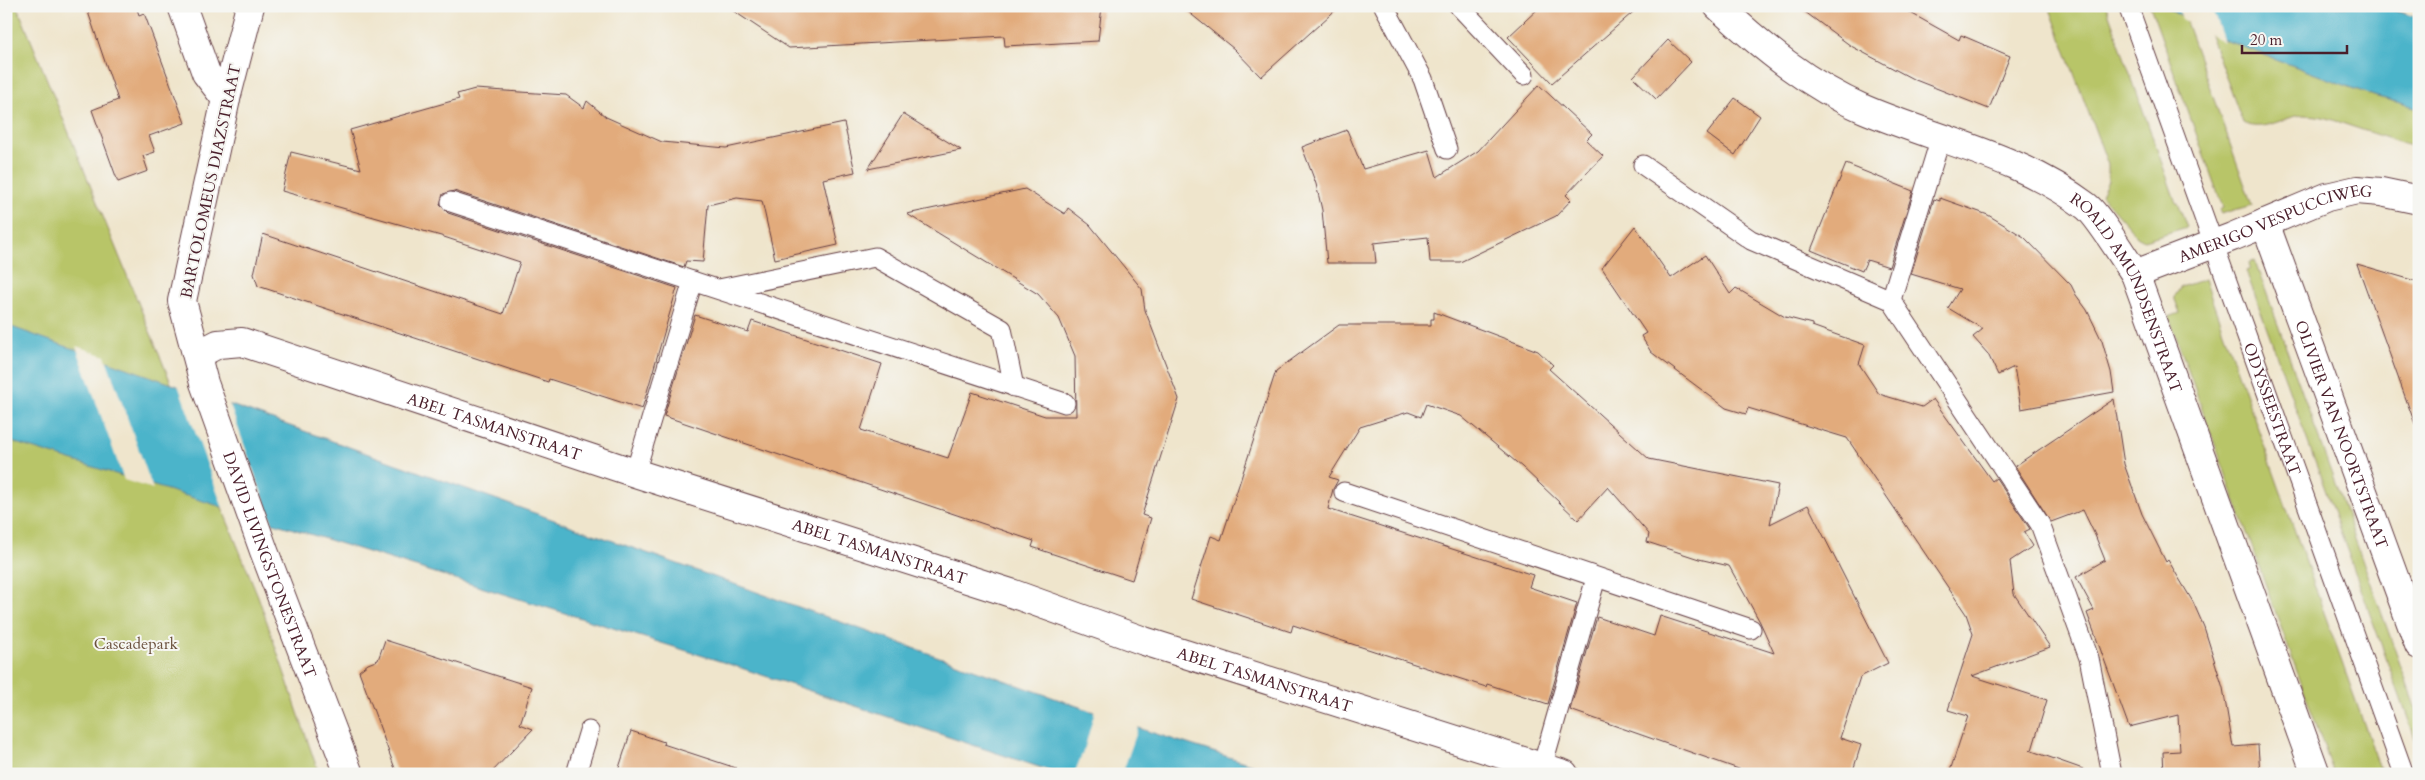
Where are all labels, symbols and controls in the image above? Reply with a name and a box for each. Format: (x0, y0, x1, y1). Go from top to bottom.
scale bar (2242, 22, 2348, 54)
text: 20 m (2250, 30, 2282, 50)
street label: BARTOLOMEUS DIAZSTRAAT (175, 62, 247, 301)
street label: AMERIGO VESPUCCIWEG (2175, 180, 2373, 268)
street label: ROALD AMUNDSENSTRAAT (2065, 188, 2187, 396)
street label: OLIVIER VAN NOORTSTRAAT (2289, 317, 2393, 552)
street label: ODYSSEESTRAAT (2238, 340, 2306, 479)
street label: ABEL TASMANSTRAAT (404, 388, 585, 467)
street label: DAVID LIVINGSTONESTRAAT (217, 449, 322, 682)
street label: ABEL TASMANSTRAAT (789, 514, 970, 590)
park label: Cascadepark (94, 633, 179, 655)
street label: ABEL TASMANSTRAAT (1174, 642, 1355, 718)

